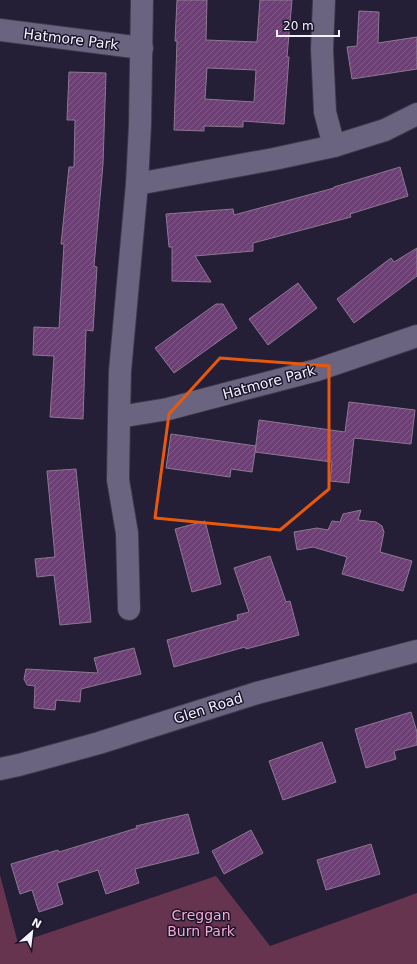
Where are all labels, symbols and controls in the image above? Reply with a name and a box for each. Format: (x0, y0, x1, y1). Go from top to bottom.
scale bar (277, 12, 339, 38)
text: 20 m (283, 19, 314, 33)
street label: Hatmore Park (23, 25, 120, 53)
street label: Hatmore Park (221, 362, 318, 402)
street label: Glen Road (171, 689, 245, 727)
park label: Creggan Burn Park (167, 907, 236, 939)
north arrow (12, 912, 52, 952)
text: N (29, 916, 44, 932)

